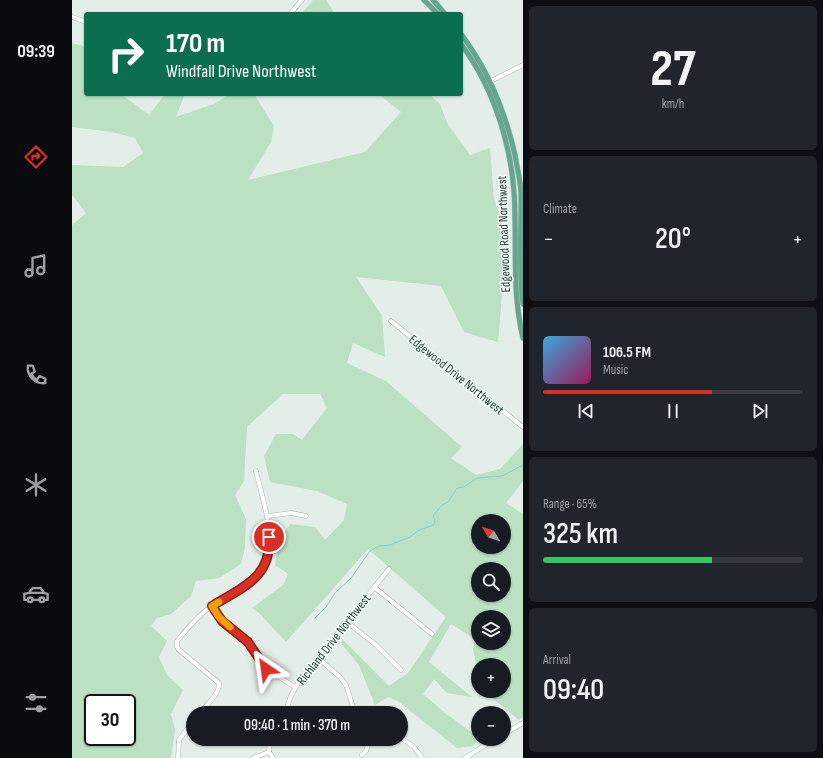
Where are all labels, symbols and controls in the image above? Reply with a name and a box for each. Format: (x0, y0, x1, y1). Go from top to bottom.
text: 170 m (166, 27, 225, 60)
icon: right (100, 28, 152, 80)
text: 27 (650, 38, 696, 101)
text: 09:39 (17, 41, 55, 62)
text: Windfall Drive Northwest (166, 61, 317, 82)
text: km/h (662, 96, 684, 112)
icon: directions (22, 143, 50, 171)
street label: Edgewood Road Northwest (494, 175, 514, 293)
text: Climate (543, 201, 577, 217)
text: 20° (655, 221, 691, 257)
text: − (543, 226, 554, 253)
text: + (792, 226, 803, 253)
icon: music (22, 252, 50, 280)
street label: Edgewood Drive Northwest (406, 331, 507, 418)
text: 106.5 FM (603, 343, 651, 362)
icon: phone (22, 361, 50, 389)
text: Music (603, 362, 628, 378)
icon: previous (575, 400, 597, 422)
icon: pause (662, 400, 684, 422)
icon: next (749, 400, 771, 422)
icon: climate (22, 471, 50, 499)
text: Range · 65% (543, 496, 597, 512)
north arrow (471, 514, 511, 554)
map controls (471, 514, 511, 746)
text: 325 km (543, 516, 618, 552)
pin (252, 520, 286, 554)
icon: arrive (258, 526, 280, 548)
button: search (471, 562, 511, 602)
icon: car (22, 580, 50, 608)
street label: Richland Drive Northwest (293, 591, 374, 688)
button: layers (471, 610, 511, 650)
position arrow (245, 648, 287, 690)
text: Arrival (543, 652, 571, 668)
button: + (471, 658, 511, 698)
text: 09:40 (543, 672, 604, 708)
icon: filters (22, 689, 50, 717)
speed limit sign: 30 (84, 694, 136, 746)
button: − (471, 706, 511, 746)
text: 09:40 · 1 min · 370 m (244, 716, 350, 735)

